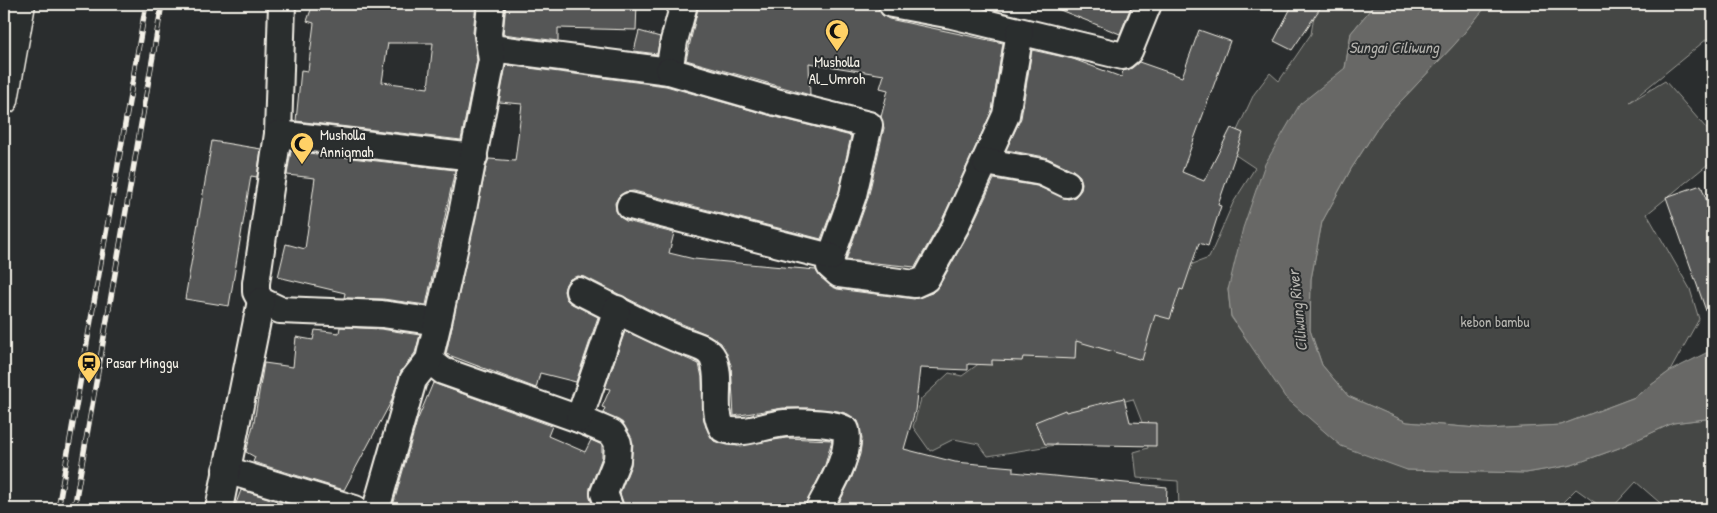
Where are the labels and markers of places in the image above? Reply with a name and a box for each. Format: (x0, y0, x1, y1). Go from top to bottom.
mosque icon: Musholla Al_Umroh (824, 18, 850, 52)
place label: Musholla Al_Umroh (809, 51, 865, 89)
place label: Musholla Anniqmah (320, 124, 374, 162)
mosque icon: Musholla Anniqmah (289, 131, 315, 165)
station icon: Pasar Minggu (76, 350, 102, 384)
place label: Pasar Minggu (106, 352, 178, 373)

